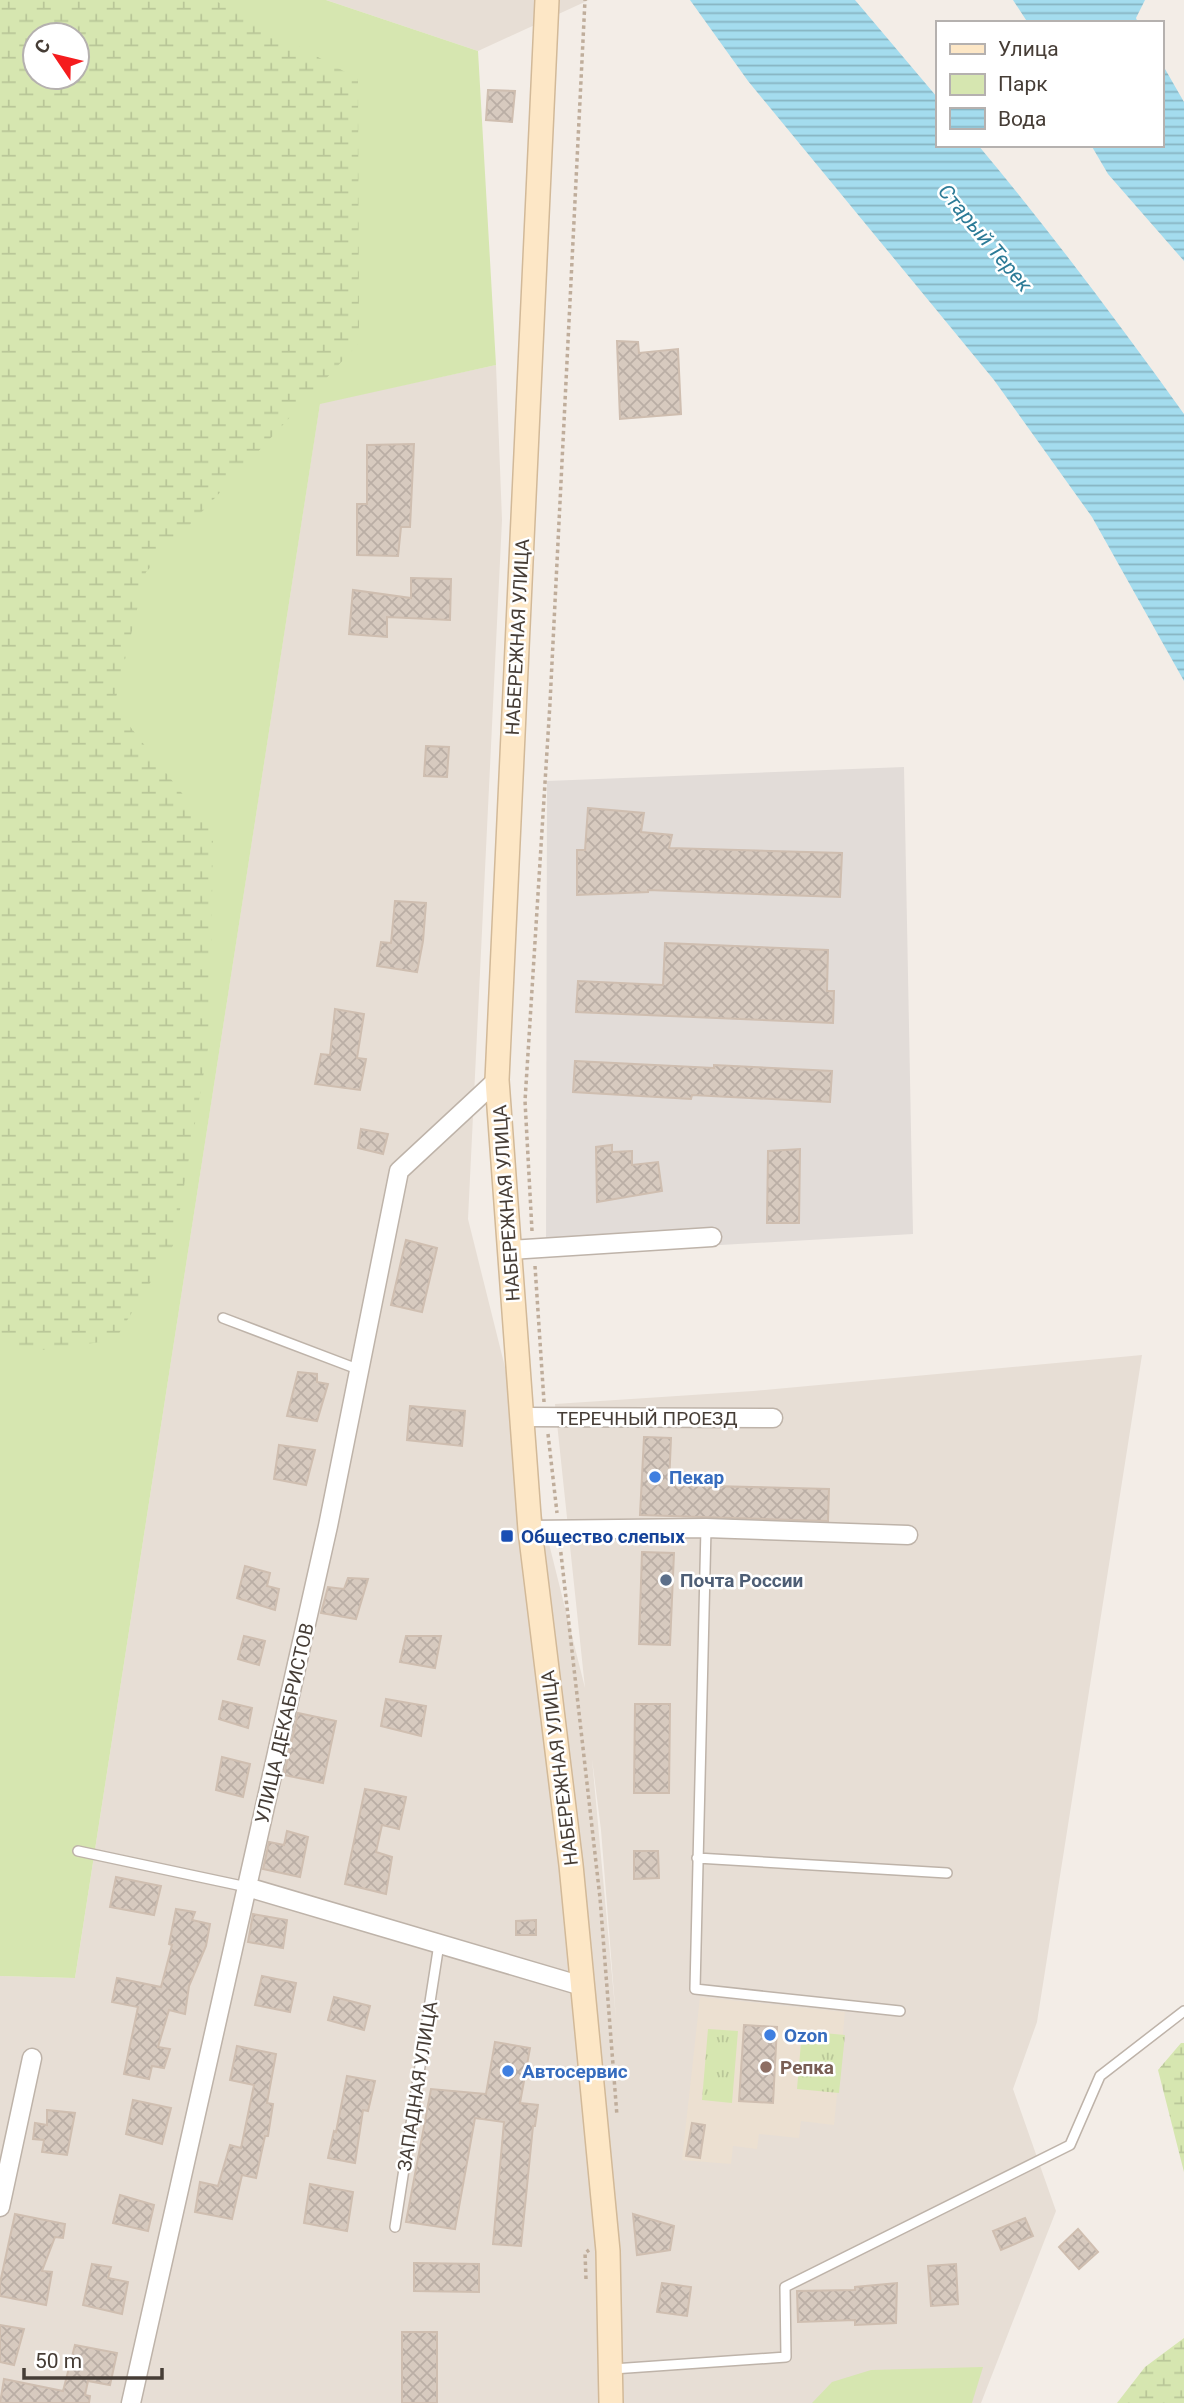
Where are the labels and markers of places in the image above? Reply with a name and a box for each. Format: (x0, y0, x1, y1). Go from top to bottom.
place label: Пекар (669, 1466, 725, 1489)
marker: Пекар (647, 1469, 663, 1485)
place label: Общество слепых (521, 1525, 685, 1548)
marker: Общество слепых (499, 1528, 515, 1544)
place label: Почта России (680, 1569, 803, 1592)
marker: Почта России (658, 1572, 674, 1588)
place label: Ozon (784, 2024, 828, 2047)
marker: Ozon (762, 2027, 778, 2043)
place label: Репка (780, 2056, 834, 2079)
marker: Репка (758, 2059, 774, 2075)
place label: Автосервис (522, 2060, 628, 2083)
marker: Автосервис (500, 2063, 516, 2079)

